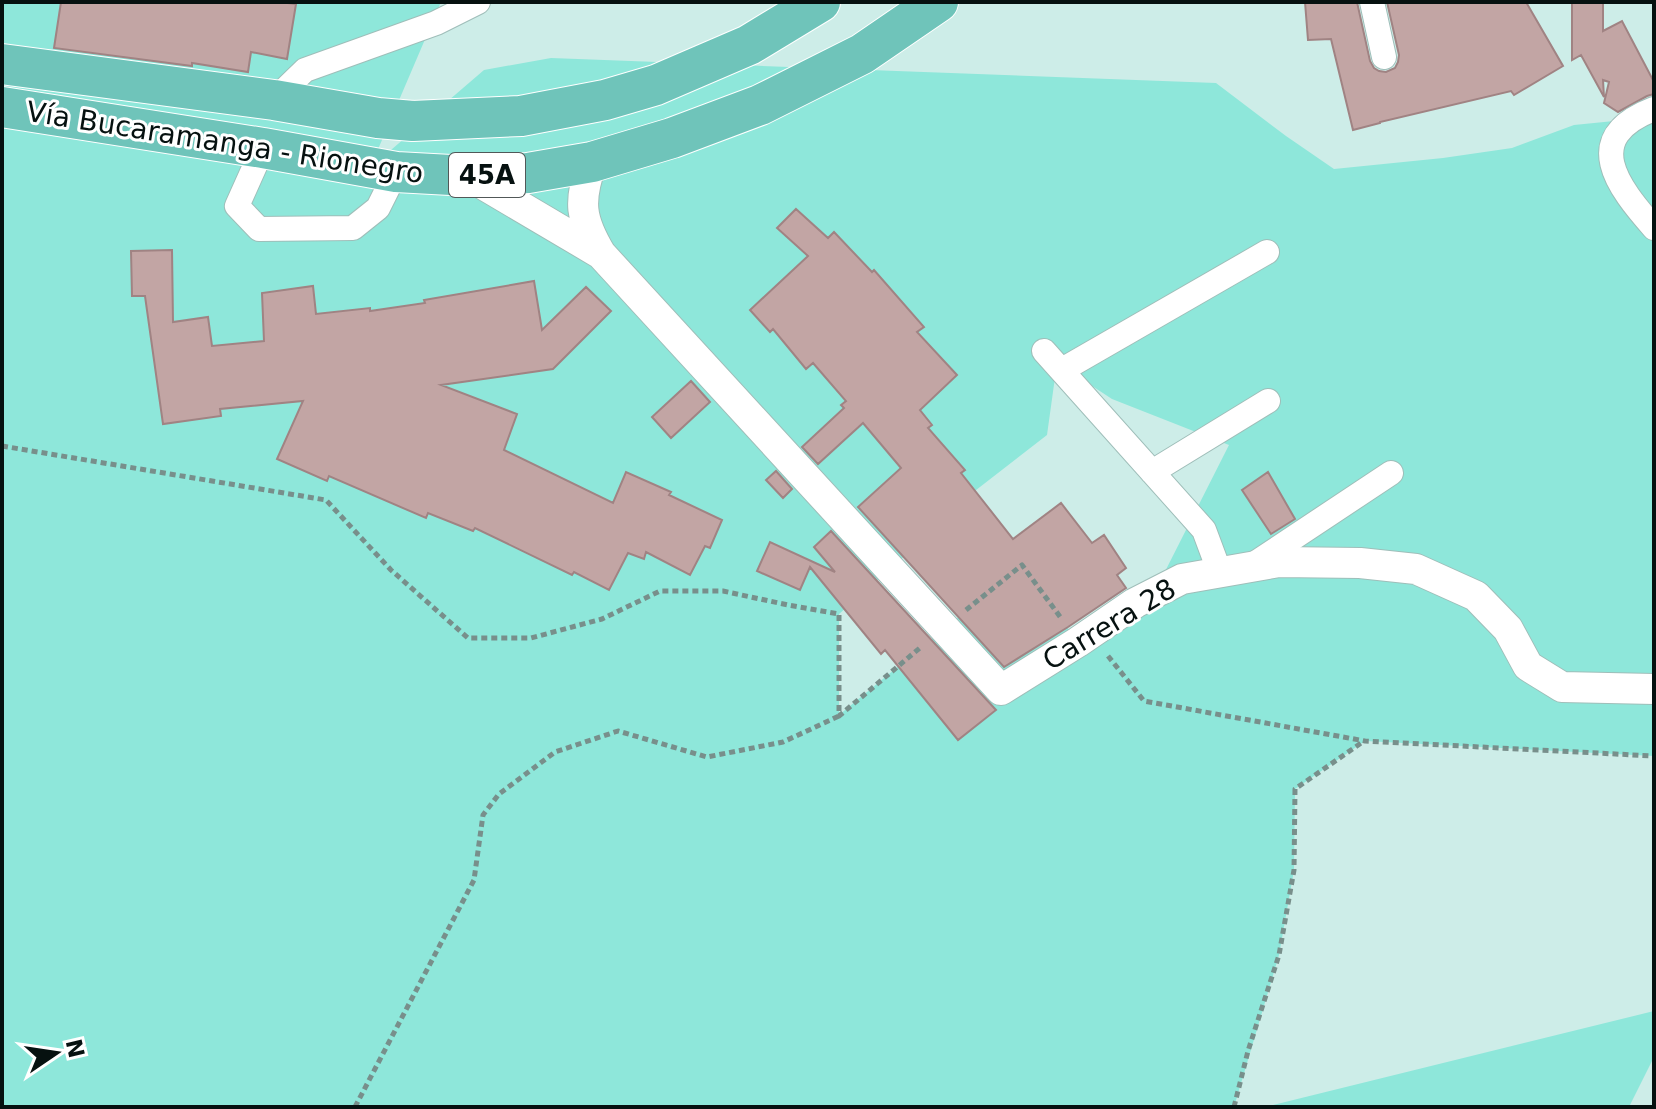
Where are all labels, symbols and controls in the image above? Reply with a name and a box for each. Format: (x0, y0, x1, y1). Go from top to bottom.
street label: Vía Bucaramanga - Rionegro (24, 95, 426, 190)
road number: 45A (449, 153, 525, 197)
street label: Carrera 28 (1037, 572, 1182, 677)
north arrow (16, 1013, 96, 1093)
text: N (61, 1037, 89, 1060)

